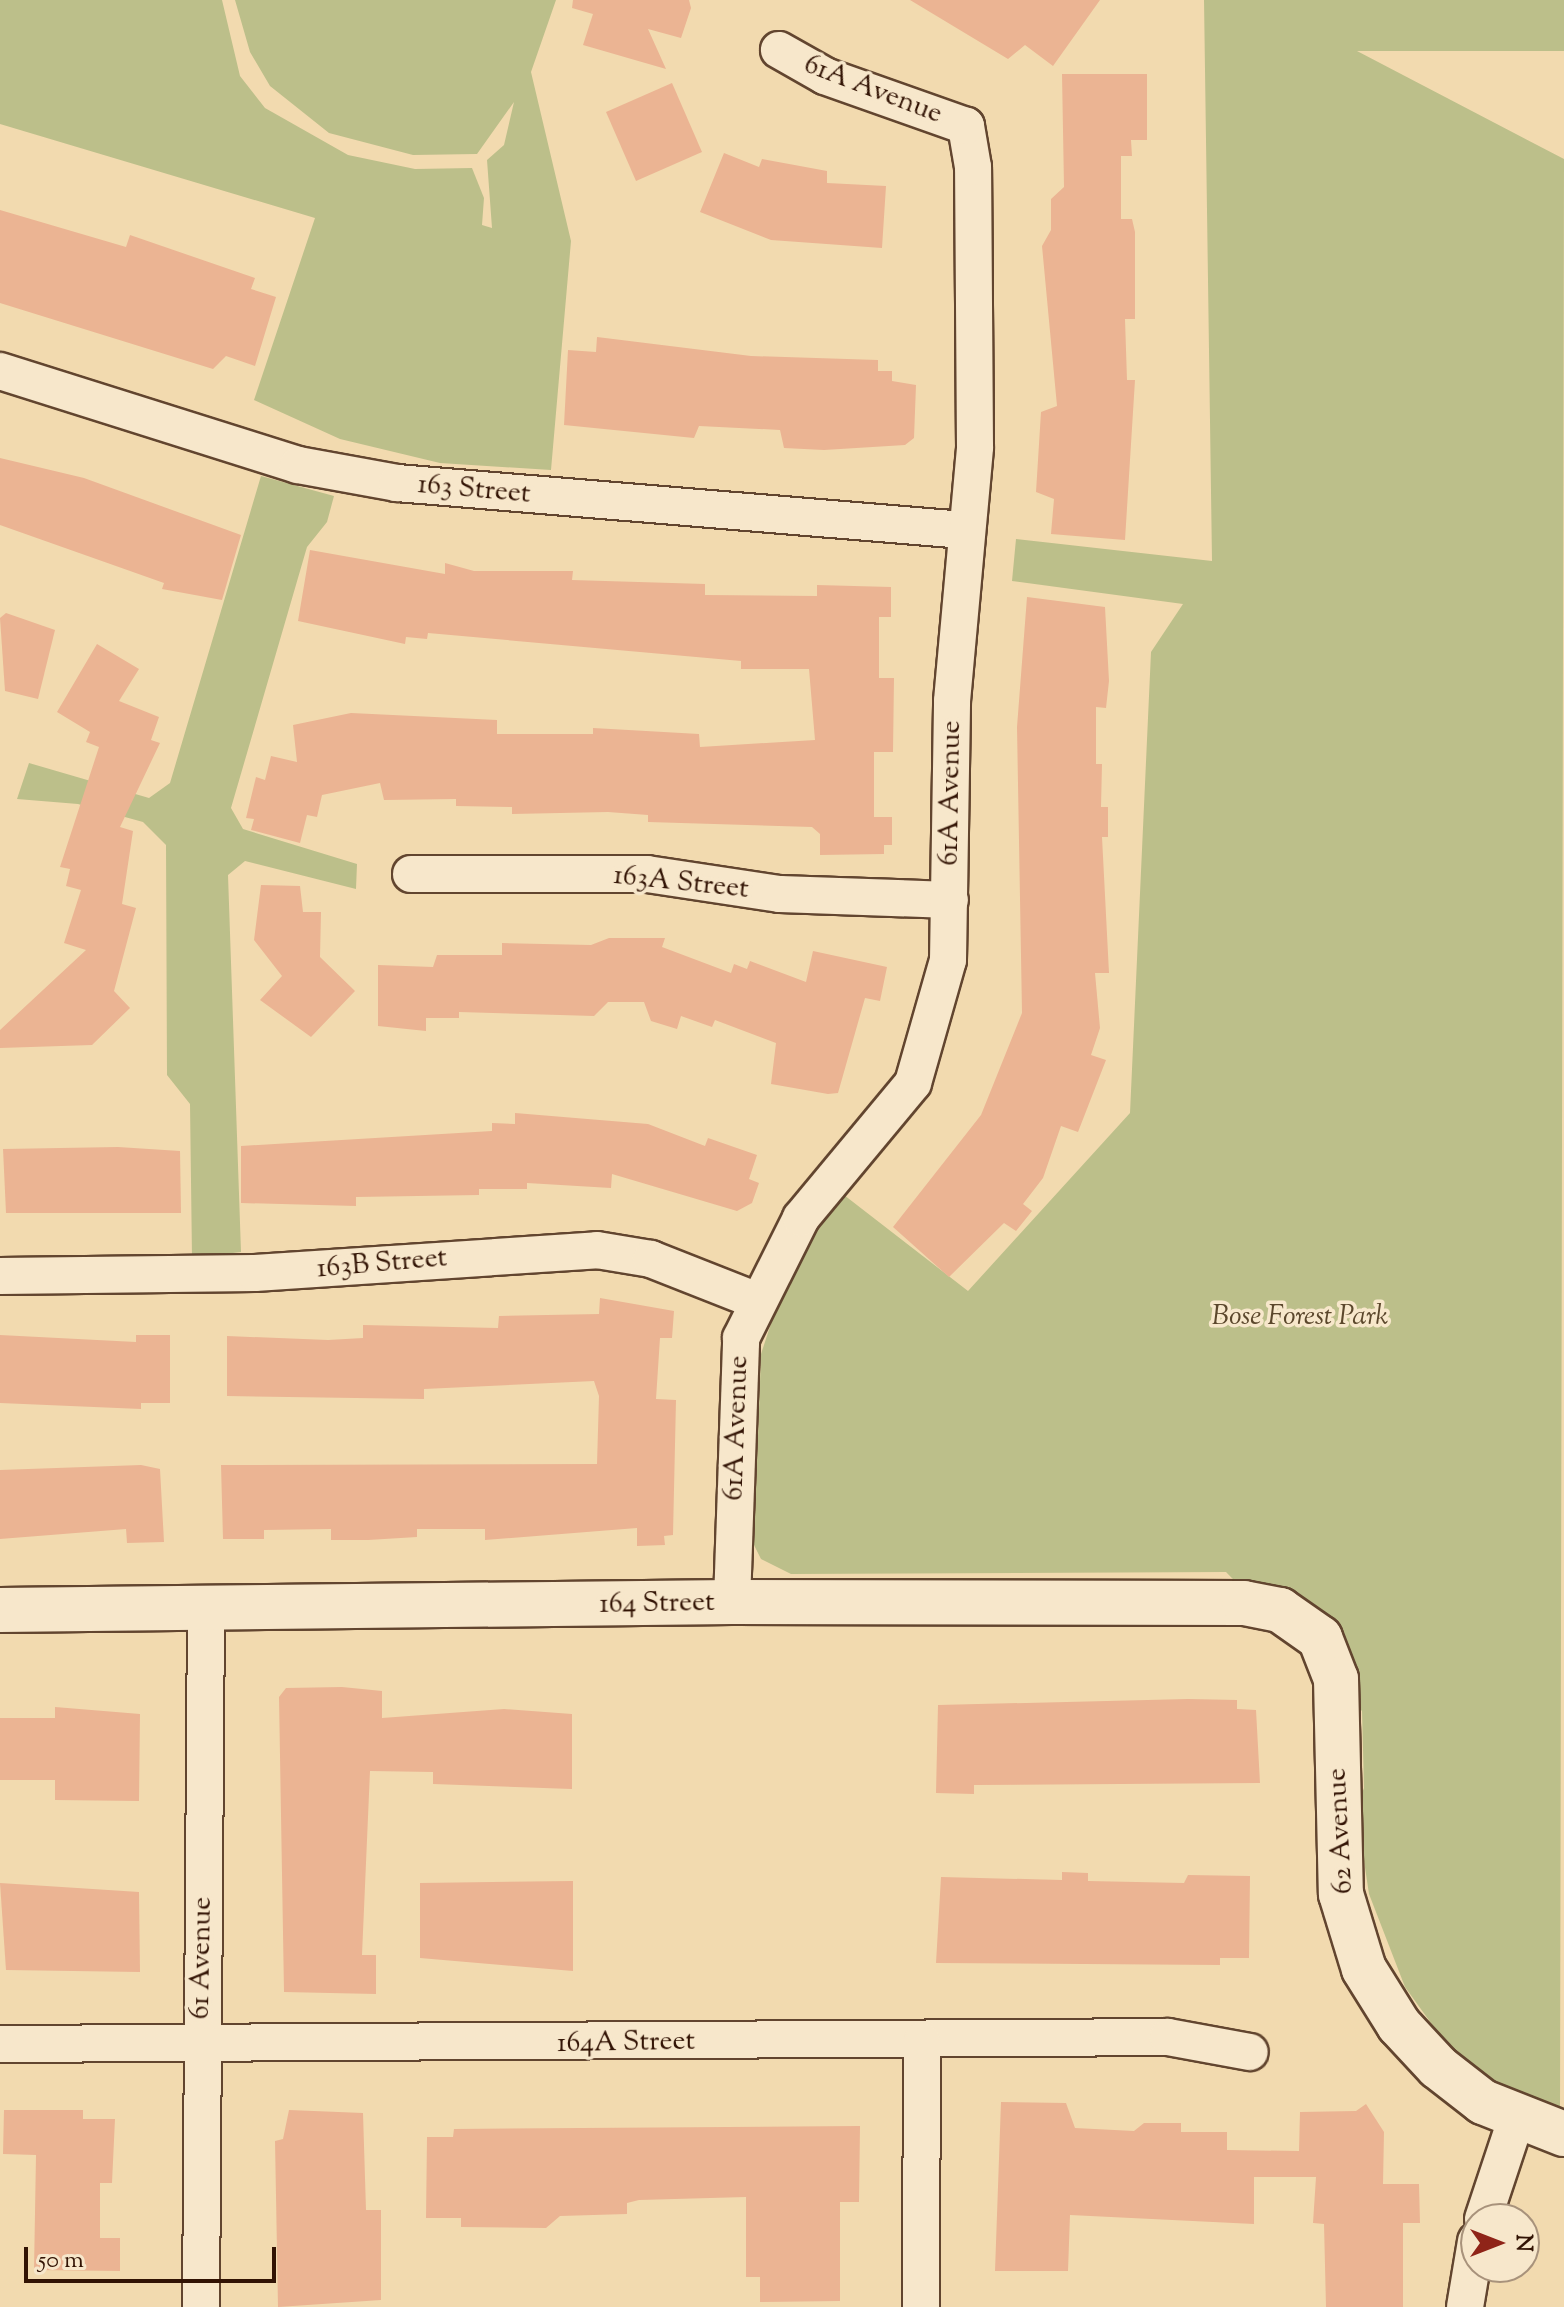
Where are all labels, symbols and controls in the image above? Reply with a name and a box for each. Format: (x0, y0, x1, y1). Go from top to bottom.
street label: 61A Avenue (799, 48, 947, 132)
street label: 163 Street (416, 468, 532, 512)
street label: 61A Avenue (933, 720, 969, 866)
street label: 163A Street (612, 859, 750, 907)
street label: 163B Street (315, 1242, 449, 1286)
park label: Bose Forest Park (1212, 1300, 1388, 1334)
street label: 61A Avenue (718, 1355, 756, 1501)
street label: 164 Street (599, 1586, 715, 1622)
street label: 62 Avenue (1321, 1767, 1361, 1895)
street label: 61 Avenue (184, 1896, 220, 2020)
street label: 164A Street (557, 2025, 695, 2061)
north arrow (1460, 2203, 1540, 2283)
scale bar (28, 2231, 280, 2281)
text: N (1506, 2234, 1538, 2252)
text: 50 m (38, 2244, 84, 2278)

